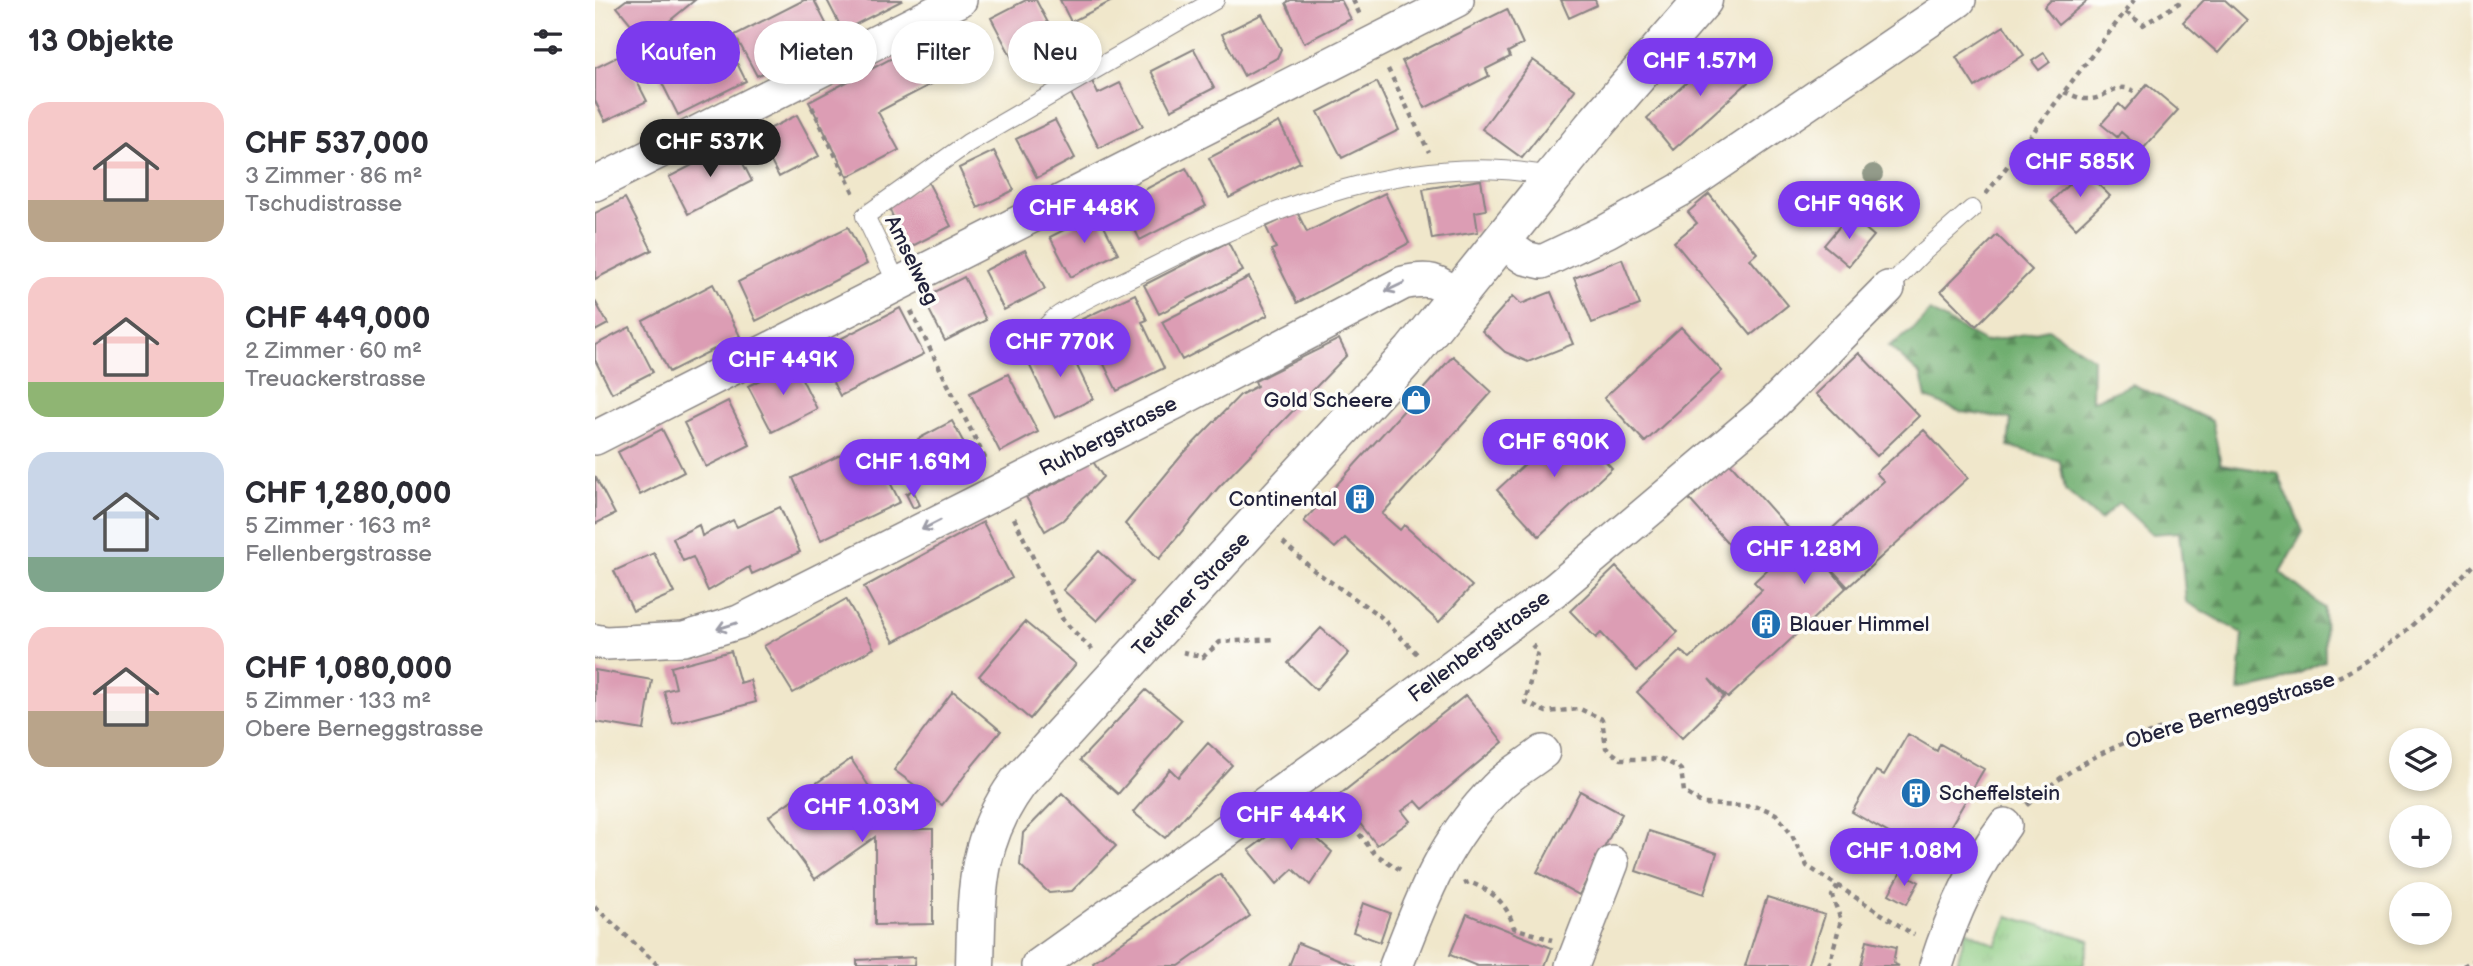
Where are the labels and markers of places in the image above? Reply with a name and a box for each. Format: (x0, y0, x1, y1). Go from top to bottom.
pin: CHF 1.57M (1620, 38, 1780, 98)
pin: CHF 537K (638, 120, 782, 179)
pin: CHF 585K (2008, 140, 2152, 199)
pin: CHF 996K (1777, 182, 1921, 241)
pin: CHF 448K (1012, 186, 1156, 245)
pin: CHF 770K (988, 320, 1132, 379)
pin: CHF 449K (711, 338, 855, 397)
shop icon: Gold Scheere (1399, 383, 1433, 417)
place label: Gold Scheere (1263, 388, 1393, 413)
pin: CHF 690K (1482, 420, 1626, 479)
pin: CHF 1.69M (833, 440, 993, 499)
building icon: Continental (1343, 482, 1377, 516)
place label: Continental (1228, 487, 1337, 512)
pin: CHF 1.28M (1724, 526, 1884, 586)
building icon: Blauer Himmel (1749, 607, 1783, 641)
place label: Blauer Himmel (1789, 612, 1929, 637)
building icon: Scheffelstein (1899, 776, 1933, 810)
place label: Scheffelstein (1939, 781, 2060, 806)
pin: CHF 1.03M (782, 784, 942, 844)
pin: CHF 444K (1219, 792, 1363, 852)
pin: CHF 1.08M (1824, 828, 1984, 888)

